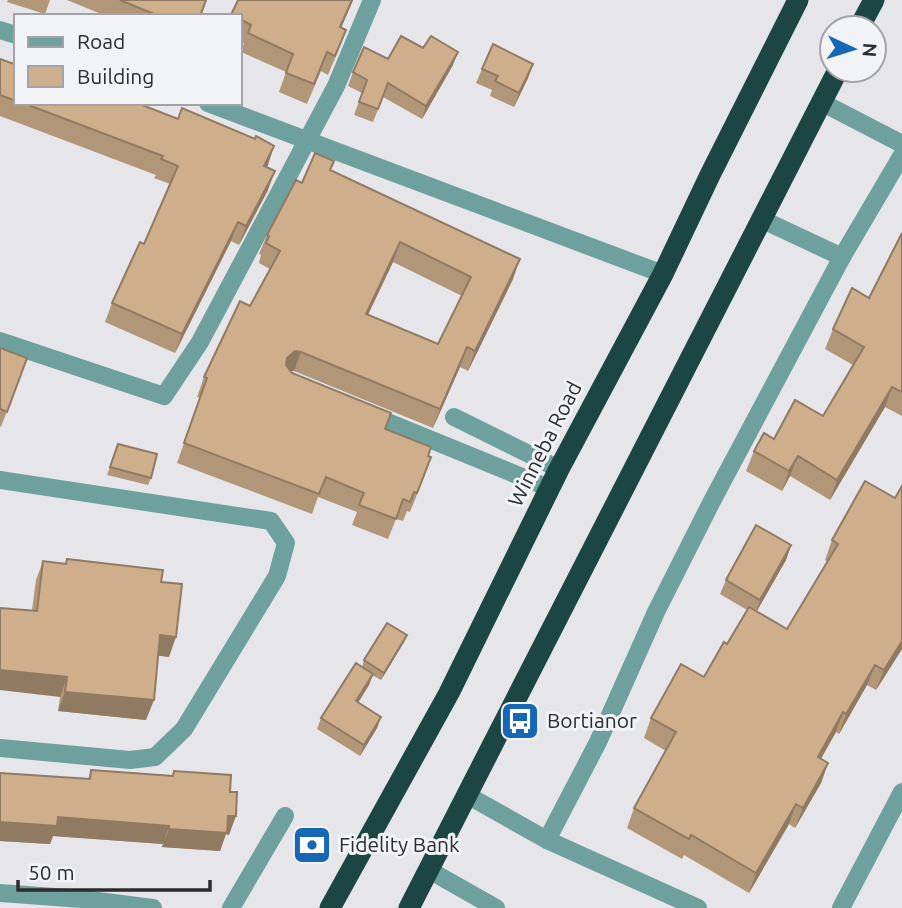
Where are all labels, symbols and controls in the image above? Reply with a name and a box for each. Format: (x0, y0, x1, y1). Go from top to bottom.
legend (14, 14, 242, 105)
north arrow (818, 14, 888, 84)
text: Road (77, 29, 125, 53)
text: N (858, 42, 881, 58)
text: Building (77, 64, 154, 88)
street label: Winneba Road (502, 377, 586, 510)
bus stop icon: Bortianor (499, 700, 541, 742)
place label: Bortianor (547, 708, 637, 732)
bank icon: Fidelity Bank (291, 824, 333, 866)
place label: Fidelity Bank (339, 832, 460, 856)
scale bar (18, 848, 210, 892)
text: 50 m (28, 860, 75, 884)

